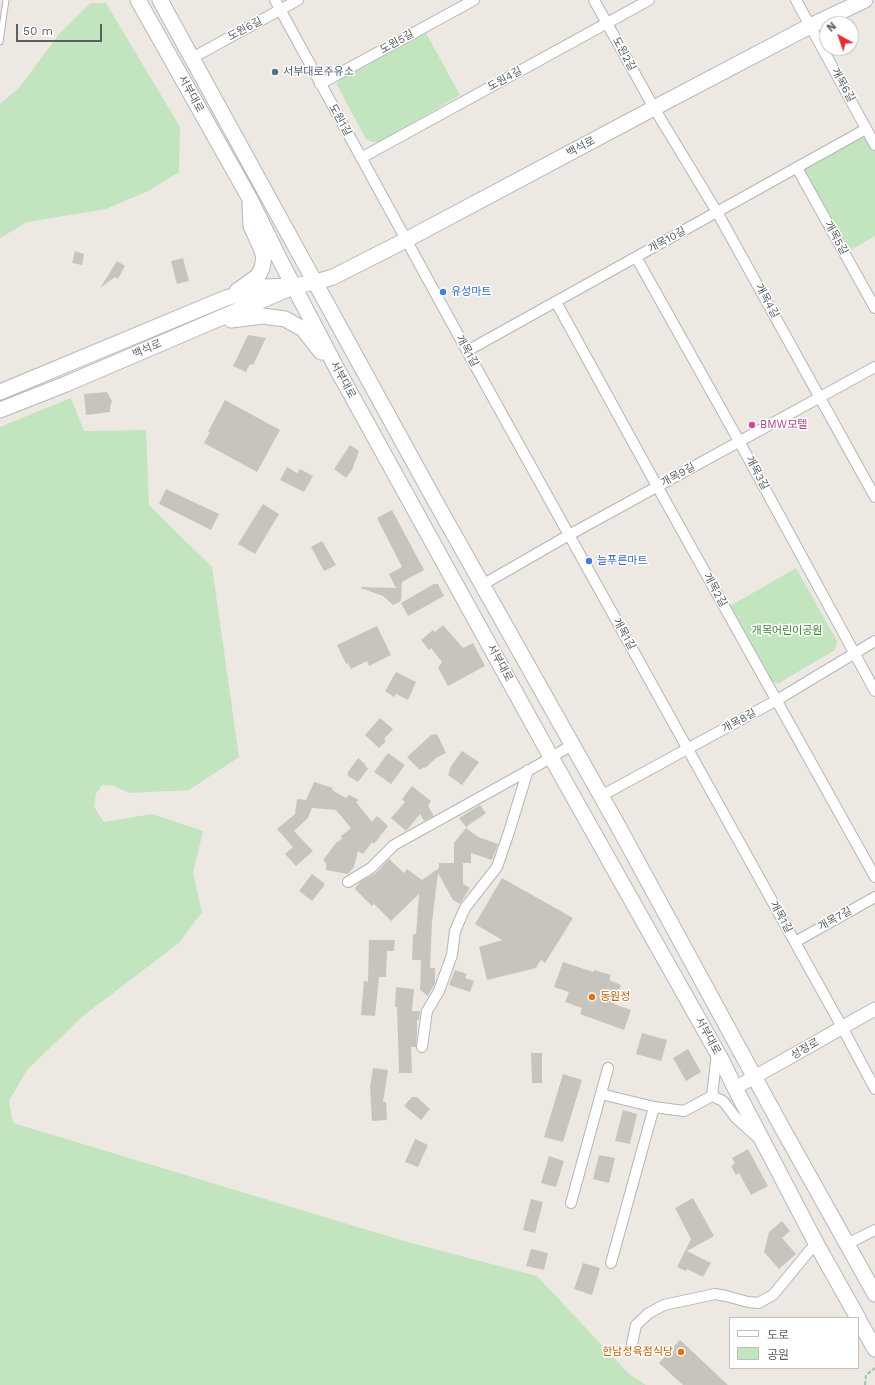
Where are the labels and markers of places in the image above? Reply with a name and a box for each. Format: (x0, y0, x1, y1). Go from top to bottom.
place label: 서부대로주유소 (283, 65, 354, 79)
marker: 서부대로주유소 (270, 67, 280, 77)
place label: 유성마트 (451, 285, 491, 299)
marker: 유성마트 (438, 287, 448, 297)
place label: BMW모텔 (760, 418, 807, 432)
marker: BMW모텔 (747, 420, 757, 430)
place label: 늘푸른마트 (597, 554, 648, 568)
marker: 늘푸른마트 (584, 556, 594, 566)
place label: 동원정 (600, 990, 630, 1004)
marker: 동원정 (587, 992, 597, 1002)
place label: 한남정육점식당 (602, 1345, 673, 1359)
marker: 한남정육점식당 (676, 1347, 686, 1357)

